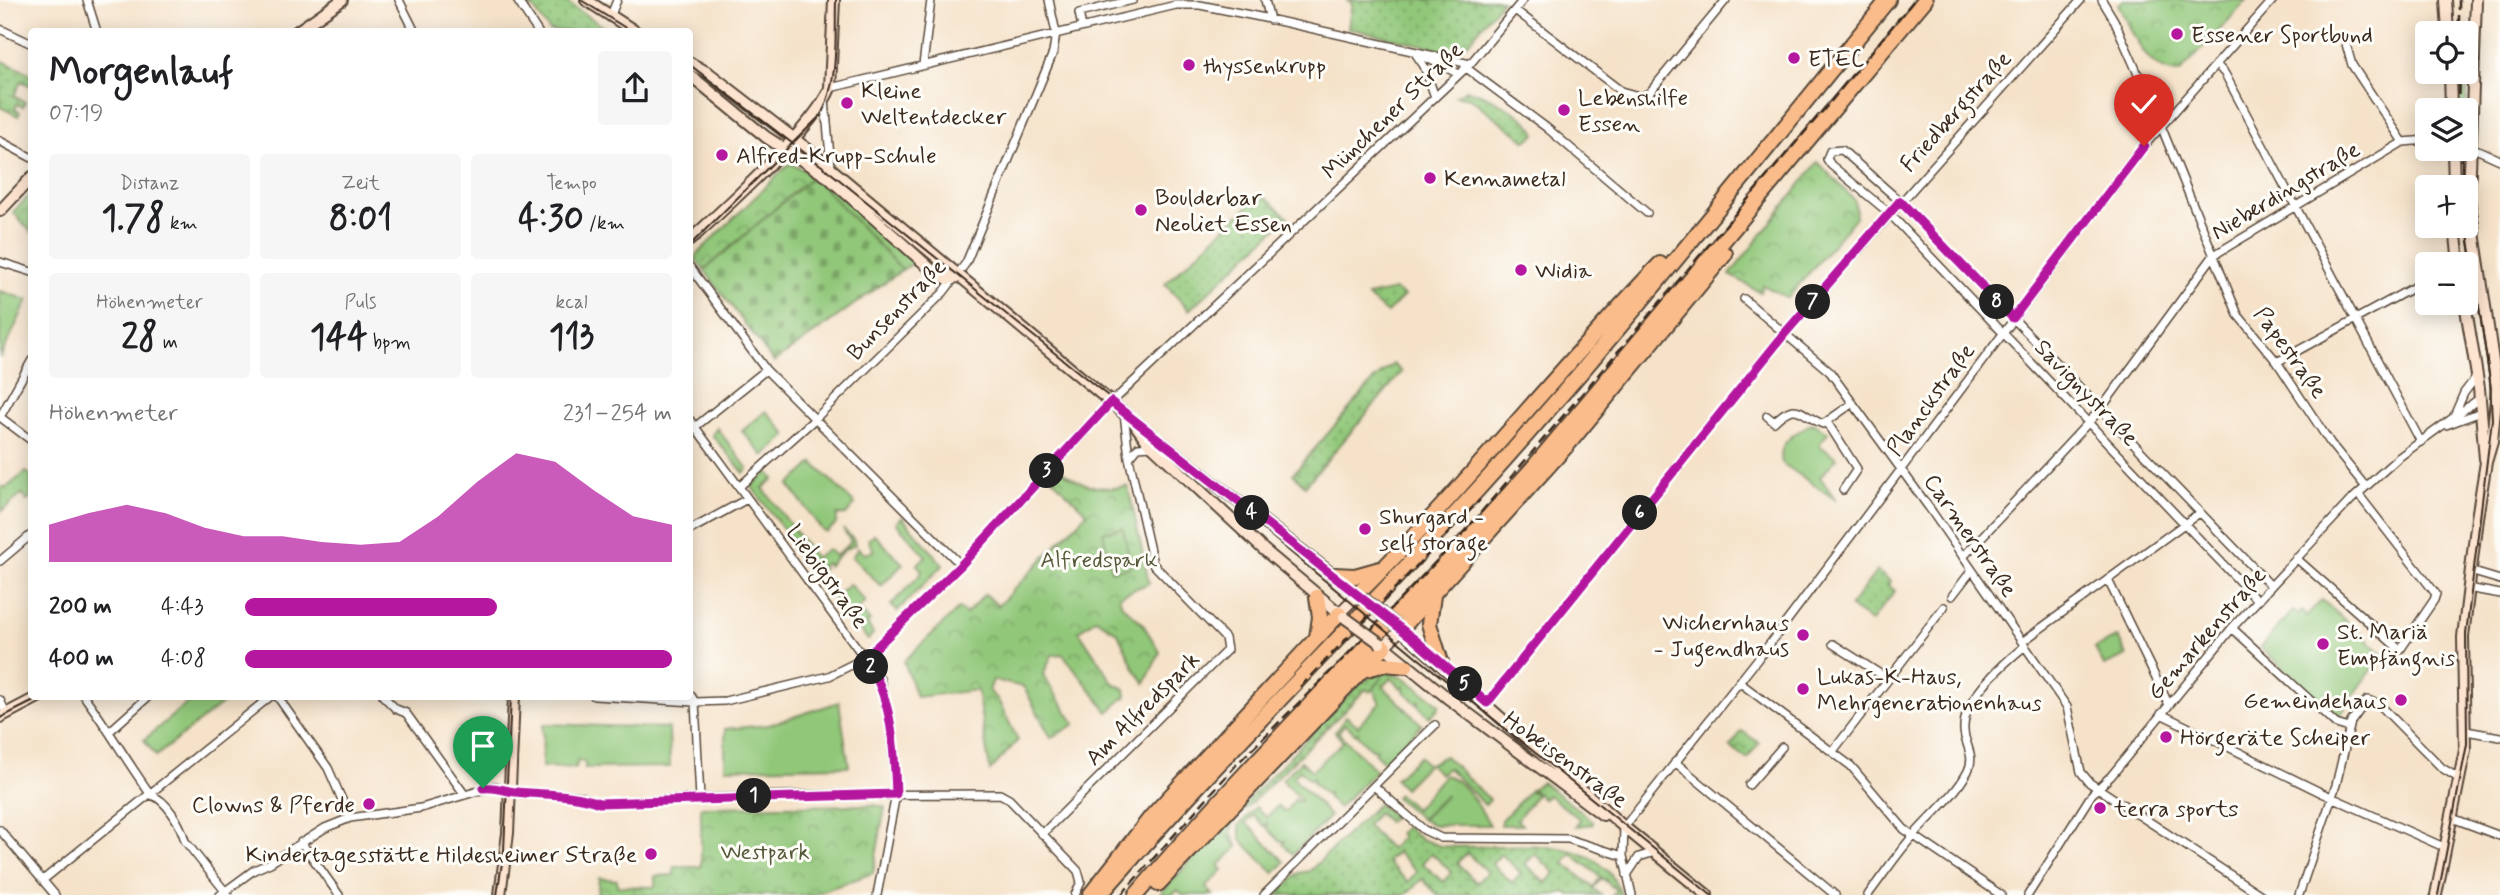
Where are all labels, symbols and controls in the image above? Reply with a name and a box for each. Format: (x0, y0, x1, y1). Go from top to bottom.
place label: Essener Sportbund (2191, 21, 2373, 51)
map controls (2415, 21, 2478, 315)
button: locate (2415, 21, 2478, 84)
marker: Essener Sportbund (2169, 26, 2185, 42)
street label: Münchener Straße (1316, 36, 1471, 187)
place label: ETEC (1808, 45, 1865, 75)
street label: Friedbergstraße (1894, 45, 2020, 181)
text: Morgenlauf (49, 48, 233, 97)
marker: ETEC (1786, 50, 1802, 66)
button: share (598, 51, 672, 125)
place label: thyssenkrupp (1203, 52, 1326, 82)
marker: thyssenkrupp (1181, 57, 1197, 73)
pin (2114, 74, 2174, 146)
place label: Kleine Weltentdecker (861, 77, 1007, 133)
place label: Lebenshilfe Essen (1578, 84, 1688, 140)
icon: check (2125, 85, 2163, 123)
marker: Kleine Weltentdecker (839, 95, 855, 111)
button: layers (2415, 98, 2478, 161)
text: 07:19 (49, 99, 104, 129)
marker: Lebenshilfe Essen (1556, 102, 1572, 118)
street label: Nieberdingstraße (2206, 135, 2366, 248)
place label: Alfred-Krupp-Schule (736, 142, 937, 172)
marker: Alfred-Krupp-Schule (714, 147, 730, 163)
place label: Kennametal (1444, 165, 1566, 195)
marker: Kennametal (1422, 170, 1438, 186)
text: Distanz (120, 171, 179, 196)
text: Zeit (341, 171, 380, 196)
text: Tempo (546, 171, 597, 196)
button: + (2415, 175, 2478, 238)
place label: Boulderbar Neoliet Essen (1155, 184, 1292, 240)
text: 1.78 (101, 196, 165, 242)
text: 8:01 (329, 196, 392, 242)
text: 4:30 (518, 196, 584, 242)
marker: Boulderbar Neoliet Essen (1133, 202, 1149, 218)
text: km (165, 211, 198, 236)
text: /km (584, 211, 625, 236)
button: − (2415, 252, 2478, 315)
street label: Bunsenstraße (841, 253, 954, 368)
place label: Widia (1535, 257, 1592, 287)
marker: Widia (1513, 262, 1529, 278)
pin: 7 (1796, 284, 1830, 320)
pin: 8 (1980, 284, 2014, 320)
text: 7 (1807, 289, 1818, 314)
text: 8 (1991, 289, 2002, 314)
text: Höhenmeter (96, 290, 203, 315)
text: Puls (344, 290, 377, 315)
text: kcal (556, 290, 587, 315)
street label: Papestraße (2246, 301, 2333, 405)
text: 28 (121, 315, 158, 361)
text: 144 (310, 315, 368, 361)
text: 113 (549, 315, 594, 361)
text: m (158, 330, 178, 355)
text: bpm (368, 330, 411, 355)
street label: Savignystraße (2026, 333, 2144, 455)
street label: Planckstraße (1881, 338, 1983, 462)
text: Höhenmeter (49, 399, 178, 429)
text: 231–254 m (563, 399, 672, 429)
pin: 3 (1030, 454, 1064, 489)
text: 3 (1042, 458, 1051, 483)
street label: Carmerstraße (1916, 469, 2023, 604)
pin: 4 (1234, 496, 1270, 530)
pin: 6 (1622, 496, 1658, 530)
text: 4 (1246, 500, 1257, 525)
text: 6 (1635, 500, 1644, 525)
place label: Shurgard - self storage (1379, 503, 1488, 561)
street label: Liebigstraße (777, 519, 874, 636)
marker: Shurgard - self storage (1357, 521, 1373, 537)
park label: Alfredspark (1040, 546, 1158, 576)
street label: Gemarkenstraße (2141, 561, 2274, 707)
text: 200 m (49, 592, 112, 622)
text: 4:43 (161, 592, 204, 622)
place label: Wichernhaus - Jugendhaus (1653, 609, 1789, 667)
place label: St. Mariä Empfängnis (2337, 618, 2455, 676)
marker: Wichernhaus - Jugendhaus (1795, 627, 1811, 643)
marker: St. Mariä Empfängnis (2315, 636, 2331, 652)
text: 400 m (49, 644, 114, 674)
text: 4:08 (161, 644, 206, 674)
street label: Am Alfredspark (1080, 646, 1207, 773)
pin: 2 (854, 650, 888, 684)
text: 2 (866, 654, 875, 679)
place label: Lukas-K-Haus, Mehrgenerationenhaus (1817, 663, 2042, 719)
pin: 5 (1448, 666, 1482, 702)
text: 5 (1459, 671, 1470, 696)
marker: Lukas-K-Haus, Mehrgenerationenhaus (1795, 681, 1811, 697)
place label: Gemeindehaus (2243, 687, 2387, 717)
marker: Gemeindehaus (2393, 692, 2409, 708)
street label: Hobeisenstraße (1497, 705, 1633, 816)
pin (453, 716, 513, 788)
place label: Hörgeräte Scheiper (2180, 724, 2371, 756)
icon: arrive (464, 727, 502, 765)
marker: Hörgeräte Scheiper (2158, 729, 2174, 745)
pin: 1 (736, 778, 772, 814)
text: 1 (749, 783, 758, 808)
place label: Clowns & Pferde (192, 791, 355, 821)
place label: terra sports (2113, 795, 2239, 825)
marker: Clowns & Pferde (361, 796, 377, 812)
marker: terra sports (2092, 800, 2108, 816)
park label: Westpark (720, 838, 810, 868)
place label: Kindertagesstätte Hildesheimer Straße (246, 841, 637, 873)
marker: Kindertagesstätte Hildesheimer Straße (643, 846, 659, 862)

